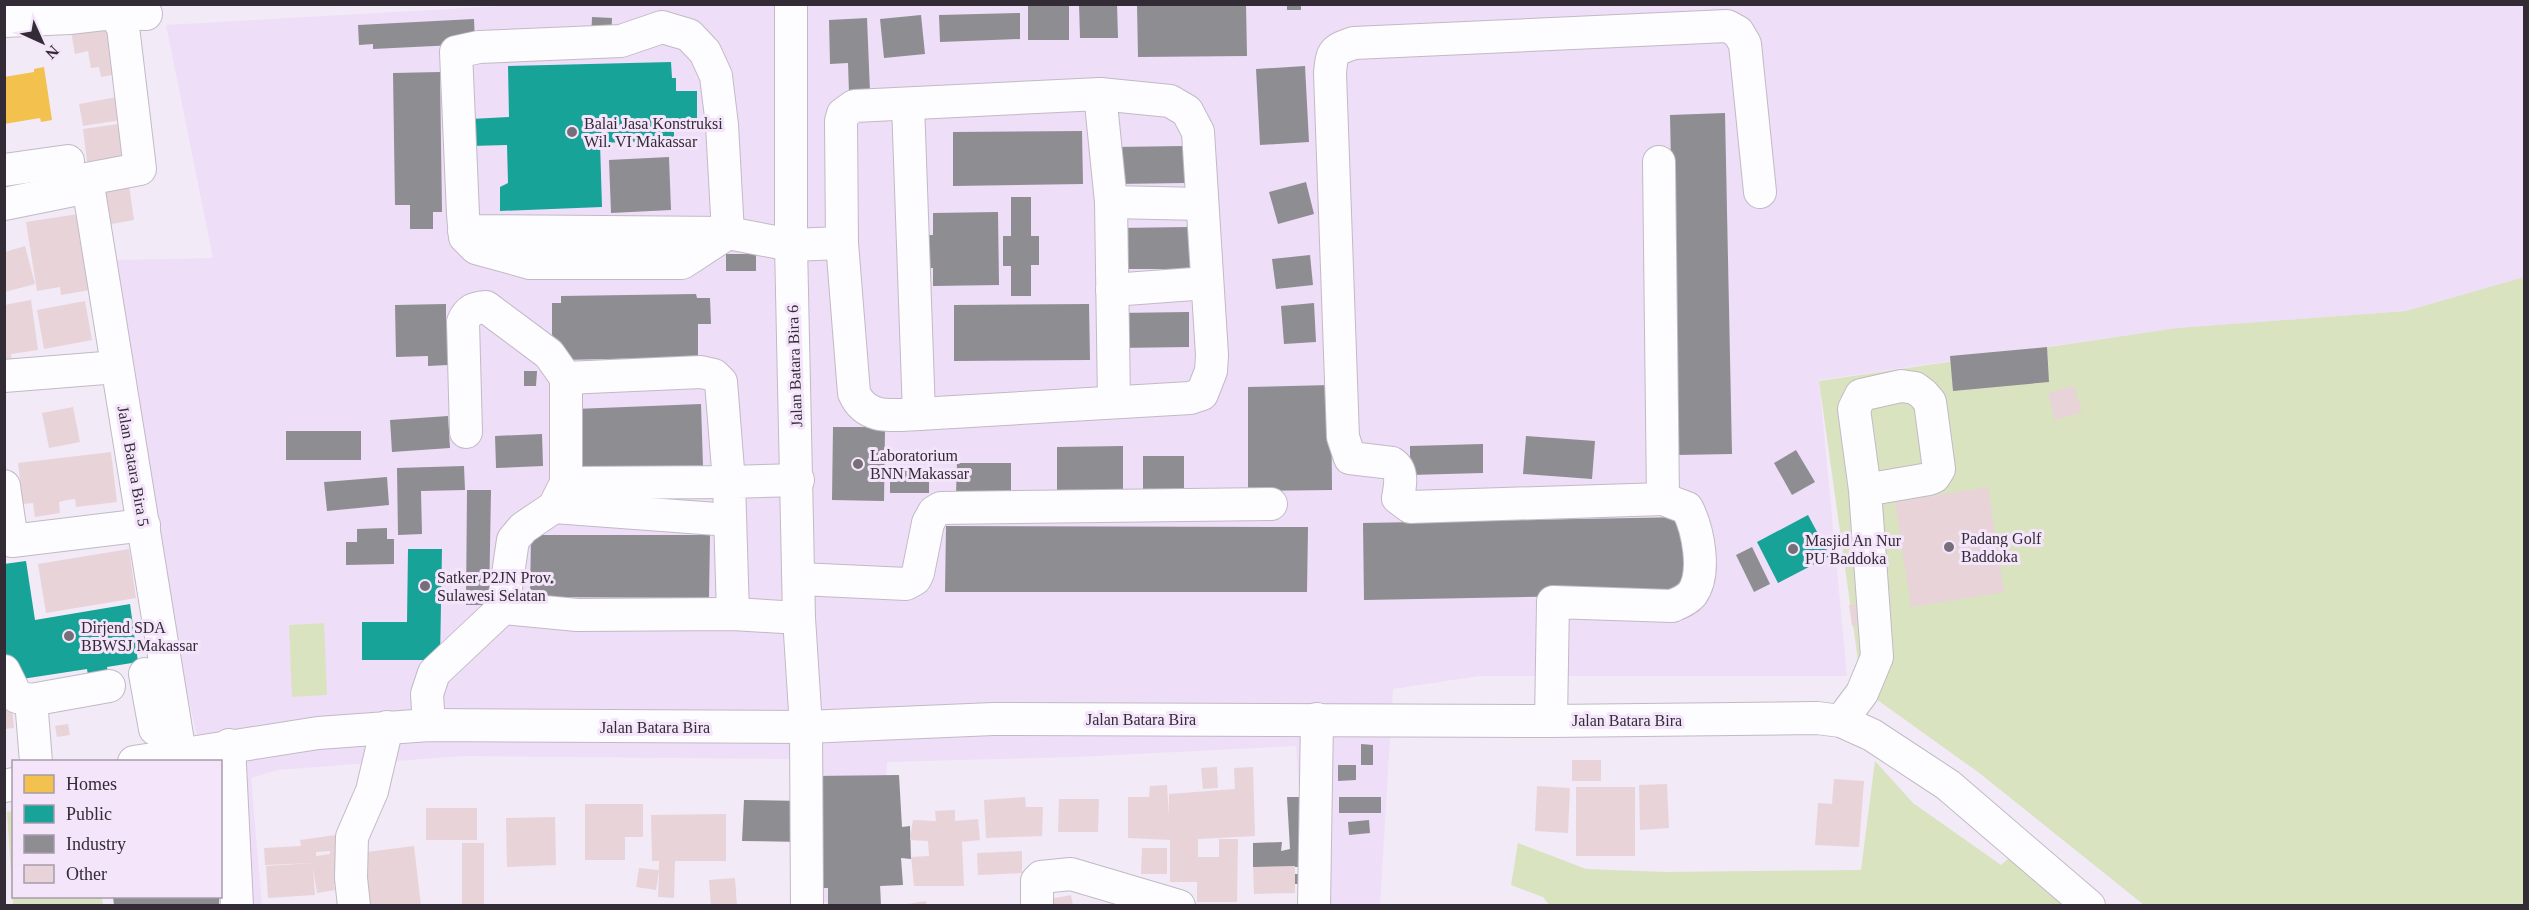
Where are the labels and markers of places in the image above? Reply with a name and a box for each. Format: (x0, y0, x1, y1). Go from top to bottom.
place label: Balai Jasa Konstruksi Wil. VI Makassar (584, 115, 723, 150)
marker: Balai Jasa Konstruksi Wil. VI Makassar (565, 125, 579, 139)
place label: Laboratorium BNN Makassar (870, 447, 970, 482)
marker: Laboratorium BNN Makassar (851, 457, 865, 471)
place label: Padang Golf Baddoka (1961, 530, 2042, 565)
place label: Masjid An Nur PU Baddoka (1805, 532, 1902, 567)
marker: Padang Golf Baddoka (1942, 540, 1956, 554)
marker: Masjid An Nur PU Baddoka (1786, 542, 1800, 556)
place label: Satker P2JN Prov. Sulawesi Selatan (437, 569, 554, 604)
marker: Satker P2JN Prov. Sulawesi Selatan (418, 579, 432, 593)
place label: Dirjend SDA BBWSJ Makassar (81, 619, 199, 654)
marker: Dirjend SDA BBWSJ Makassar (62, 629, 76, 643)

